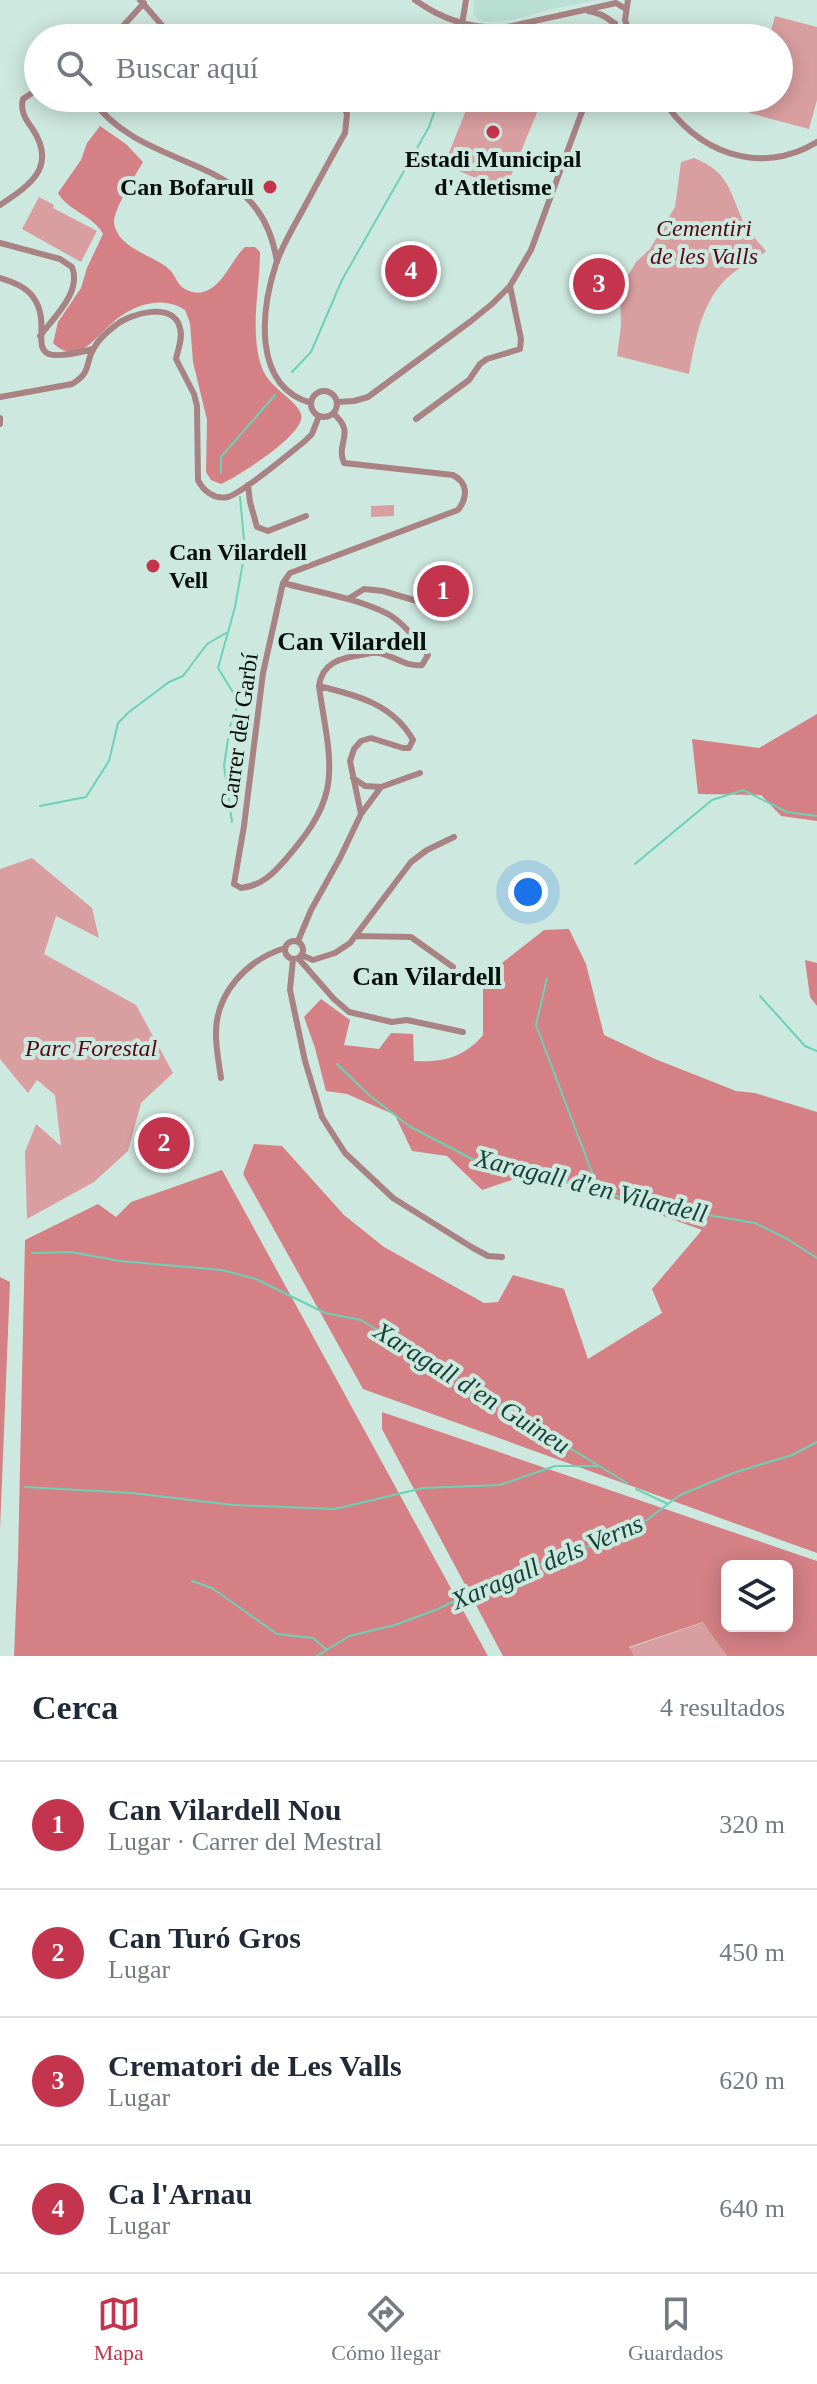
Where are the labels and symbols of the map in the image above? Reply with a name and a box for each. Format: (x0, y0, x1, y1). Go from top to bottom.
marker: Estadi Municipal d'Atletisme (484, 123, 502, 141)
place label: Estadi Municipal d'Atletisme (405, 146, 582, 200)
place label: Can Bofarull (120, 174, 254, 200)
marker: Can Bofarull (261, 178, 279, 196)
park label: Cementiri de les Valls (650, 215, 758, 269)
pin: 4 (385, 241, 437, 301)
pin: 3 (573, 254, 625, 314)
place label: Can Vilardell Vell (169, 539, 307, 593)
marker: Can Vilardell Vell (144, 557, 162, 575)
pin: 1 (417, 561, 469, 621)
district label: Can Vilardell (277, 627, 427, 656)
street label: Carrer del Garbí (215, 651, 263, 811)
your location (508, 872, 548, 912)
district label: Can Vilardell (352, 962, 502, 991)
park label: Parc Forestal (24, 1035, 157, 1061)
pin: 2 (138, 1113, 190, 1173)
water label: Xaragall d'en Vilardell (471, 1143, 710, 1229)
water label: Xaragall d'en Guineu (368, 1316, 575, 1460)
water label: Xaragall dels Verns (446, 1509, 647, 1616)

